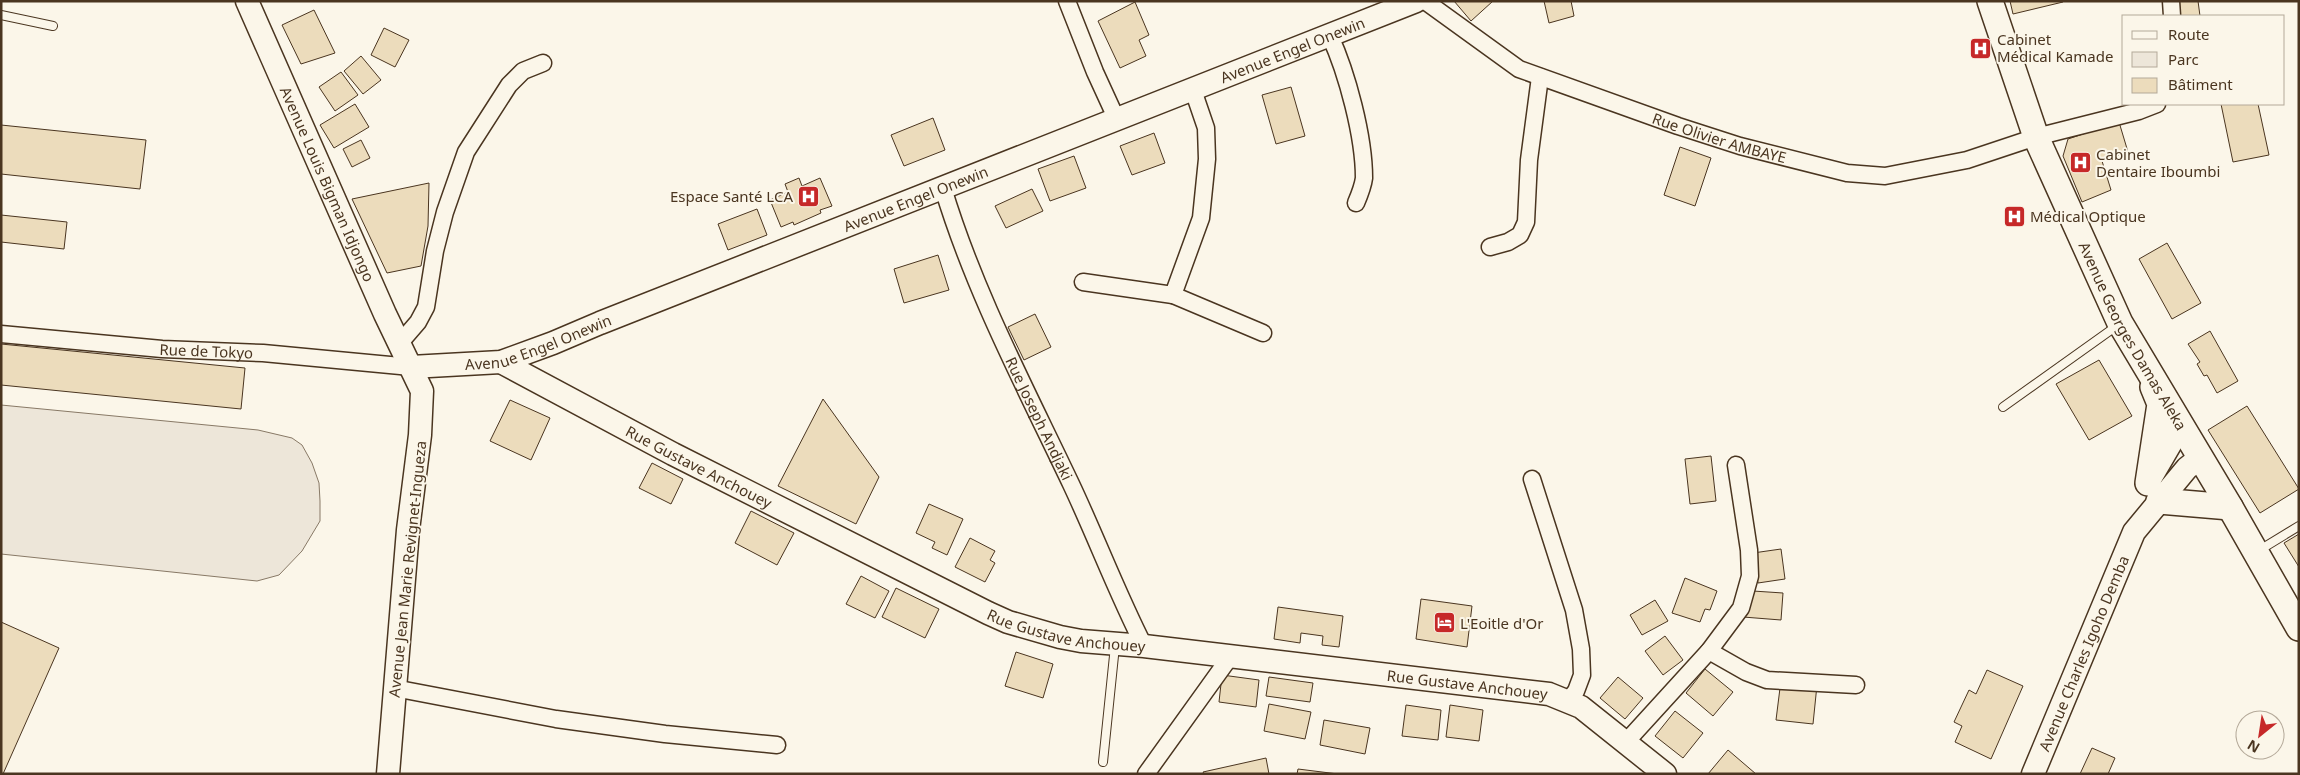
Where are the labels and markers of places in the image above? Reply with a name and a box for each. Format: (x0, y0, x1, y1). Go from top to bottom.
place label: Cabinet Médical Kamade (1997, 29, 2113, 66)
hospital icon: Cabinet Médical Kamade (1969, 36, 1993, 60)
place label: Cabinet Dentaire Iboumbi (2096, 144, 2220, 181)
hospital icon: Cabinet Dentaire Iboumbi (2068, 151, 2092, 175)
hospital icon: Espace Santé LCA (797, 184, 821, 208)
place label: Espace Santé LCA (670, 186, 793, 206)
hospital icon: Médical Optique (2002, 204, 2026, 228)
place label: Médical Optique (2030, 206, 2146, 226)
hotel icon: L'Eoitle d'Or (1432, 611, 1456, 635)
place label: L'Eoitle d'Or (1460, 613, 1543, 633)

